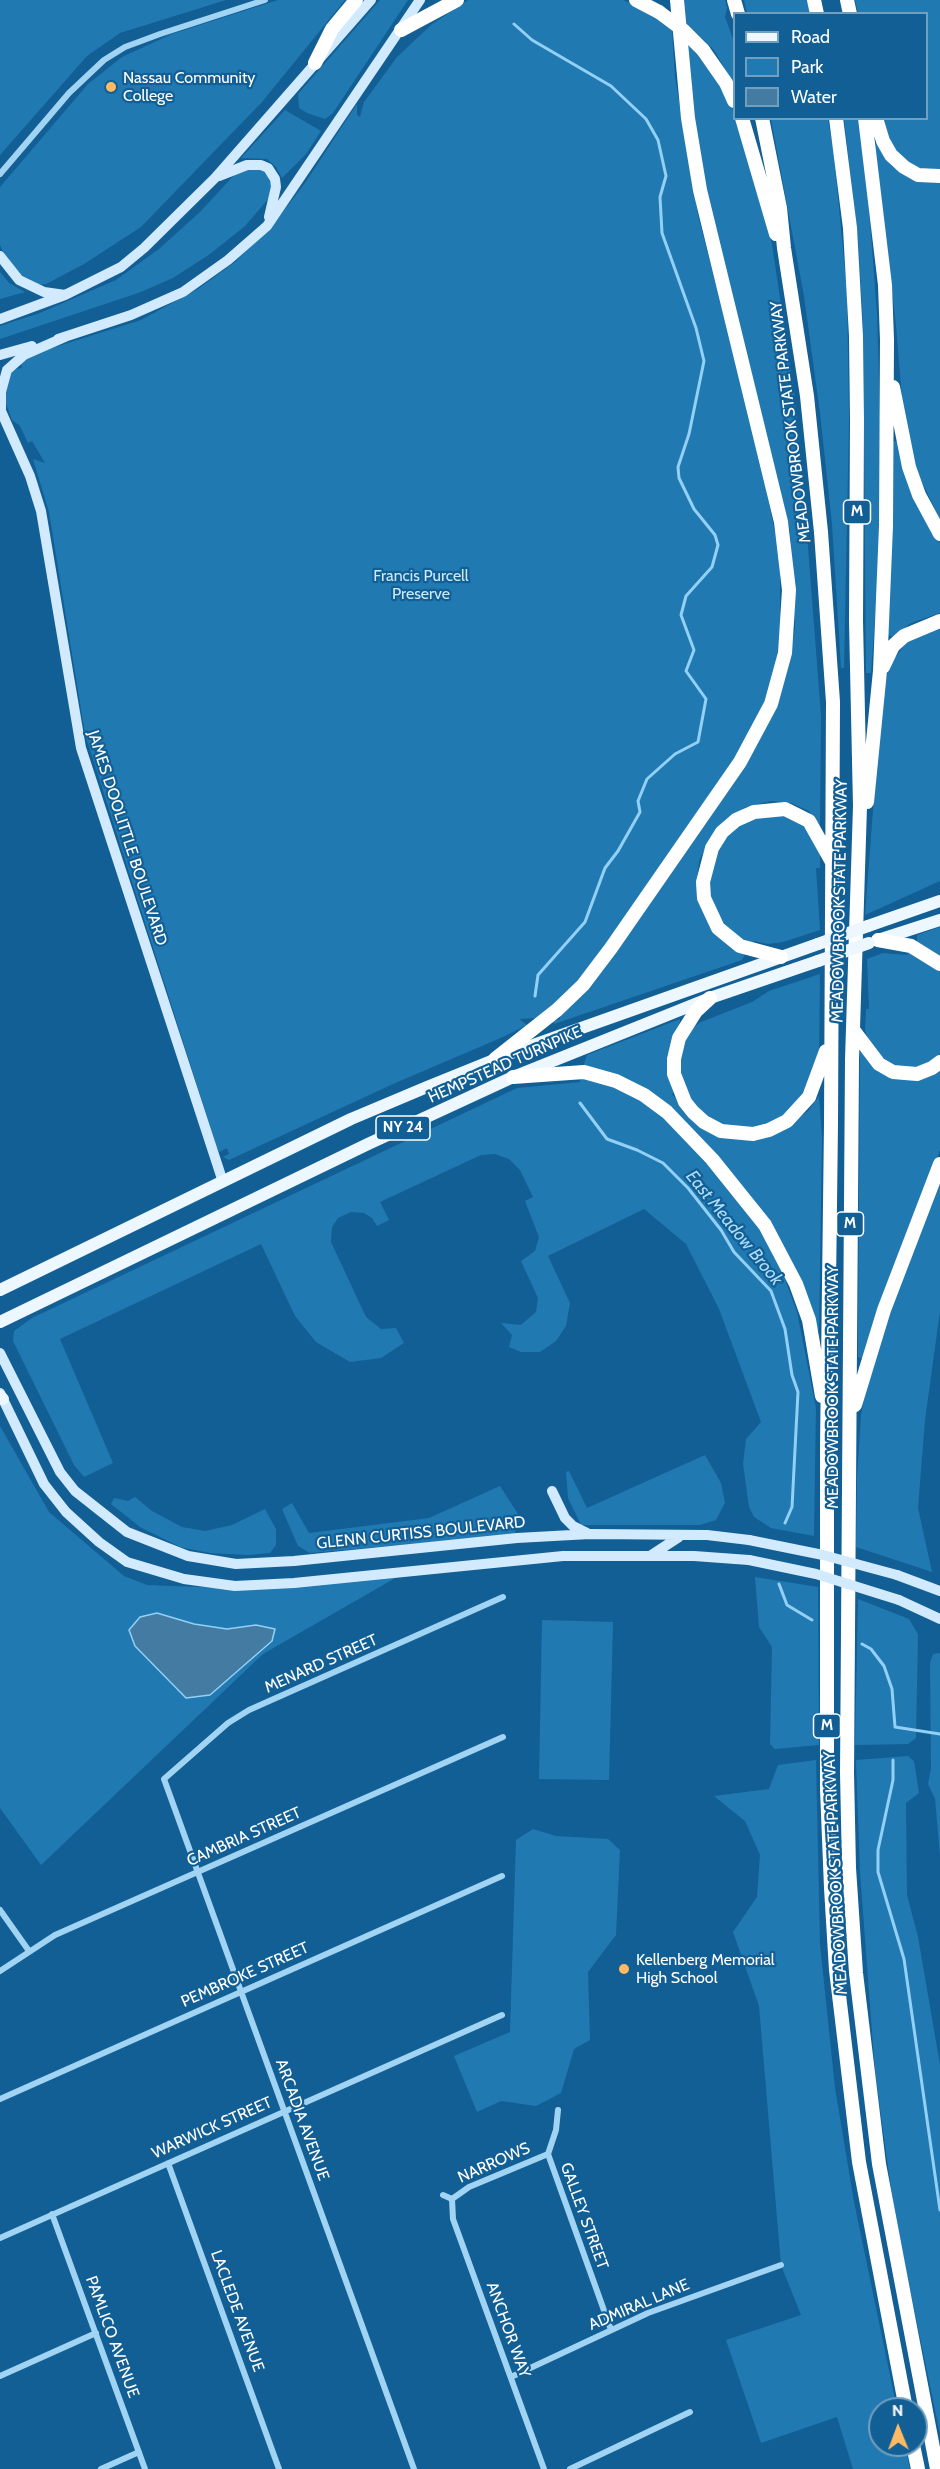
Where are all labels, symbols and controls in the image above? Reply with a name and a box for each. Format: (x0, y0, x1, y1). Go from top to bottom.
legend (733, 12, 928, 120)
text: Road (791, 26, 830, 48)
text: Park (791, 56, 823, 78)
place label: Nassau Community College (123, 68, 255, 106)
marker: Nassau Community College (104, 80, 118, 94)
text: Water (791, 86, 837, 108)
street label: MEADOWBROOK STATE PARKWAY (767, 300, 815, 544)
road number: M (844, 500, 870, 524)
park label: Francis Purcell Preserve (373, 566, 469, 604)
street label: JAMES DOOLITTLE BOULEVARD (83, 728, 171, 948)
street label: MEADOWBROOK STATE PARKWAY (828, 779, 852, 1023)
street label: HEMPSTEAD TURNPIKE (425, 1022, 585, 1108)
road number: NY 24 (376, 1116, 430, 1140)
water label: East Meadow Brook (681, 1166, 787, 1290)
road number: M (836, 1212, 864, 1236)
street label: MEADOWBROOK STATE PARKWAY (823, 1265, 843, 1509)
street label: GLENN CURTISS BOULEVARD (316, 1512, 526, 1554)
street label: MENARD STREET (262, 1631, 380, 1697)
road number: M (814, 1714, 840, 1738)
street label: MEADOWBROOK STATE PARKWAY (820, 1751, 852, 1995)
street label: CAMBRIA STREET (184, 1803, 304, 1871)
street label: PEMBROKE STREET (178, 1938, 312, 2012)
place label: Kellenberg Memorial High School (636, 1950, 775, 1988)
marker: Kellenberg Memorial High School (617, 1962, 631, 1976)
street label: ARCADIA AVENUE (271, 2057, 333, 2183)
street label: WARWICK STREET (149, 2093, 275, 2163)
street label: NARROWS (455, 2139, 533, 2187)
street label: GALLEY STREET (556, 2160, 612, 2272)
street label: LACLEDE AVENUE (206, 2248, 268, 2374)
street label: PAMLICO AVENUE (81, 2273, 143, 2401)
street label: ADMIRAL LANE (586, 2275, 692, 2335)
street label: ANCHOR WAY (482, 2280, 534, 2380)
north arrow (868, 2397, 928, 2457)
text: N (892, 2401, 904, 2420)

